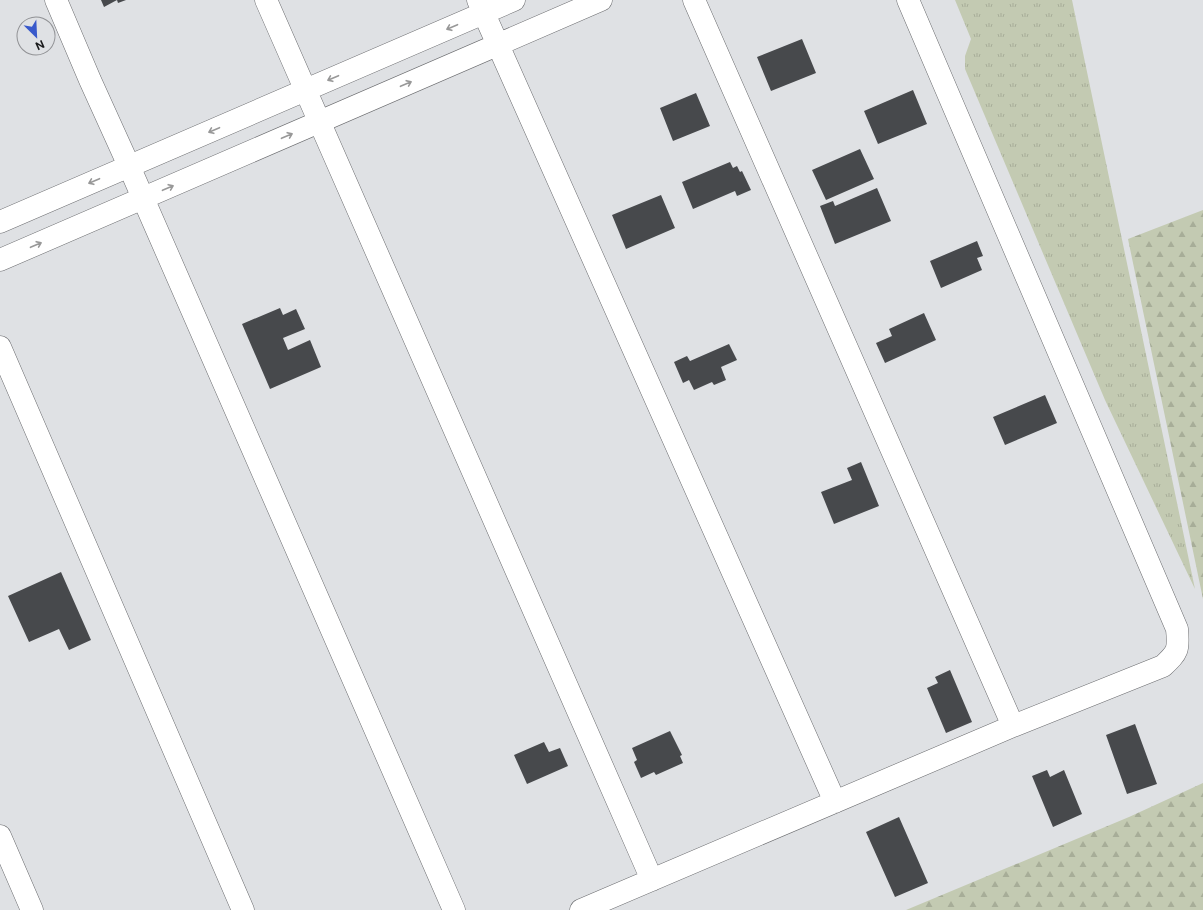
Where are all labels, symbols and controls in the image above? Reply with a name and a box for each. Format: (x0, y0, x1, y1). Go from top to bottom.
north arrow (16, 16, 56, 56)
one-way arrow (447, 23, 459, 31)
text: N (34, 38, 46, 52)
one-way arrow (328, 75, 340, 82)
one-way arrow (400, 80, 412, 88)
one-way arrow (208, 127, 220, 134)
one-way arrow (281, 132, 293, 139)
one-way arrow (89, 178, 101, 185)
one-way arrow (162, 184, 174, 191)
one-way arrow (29, 241, 41, 248)

